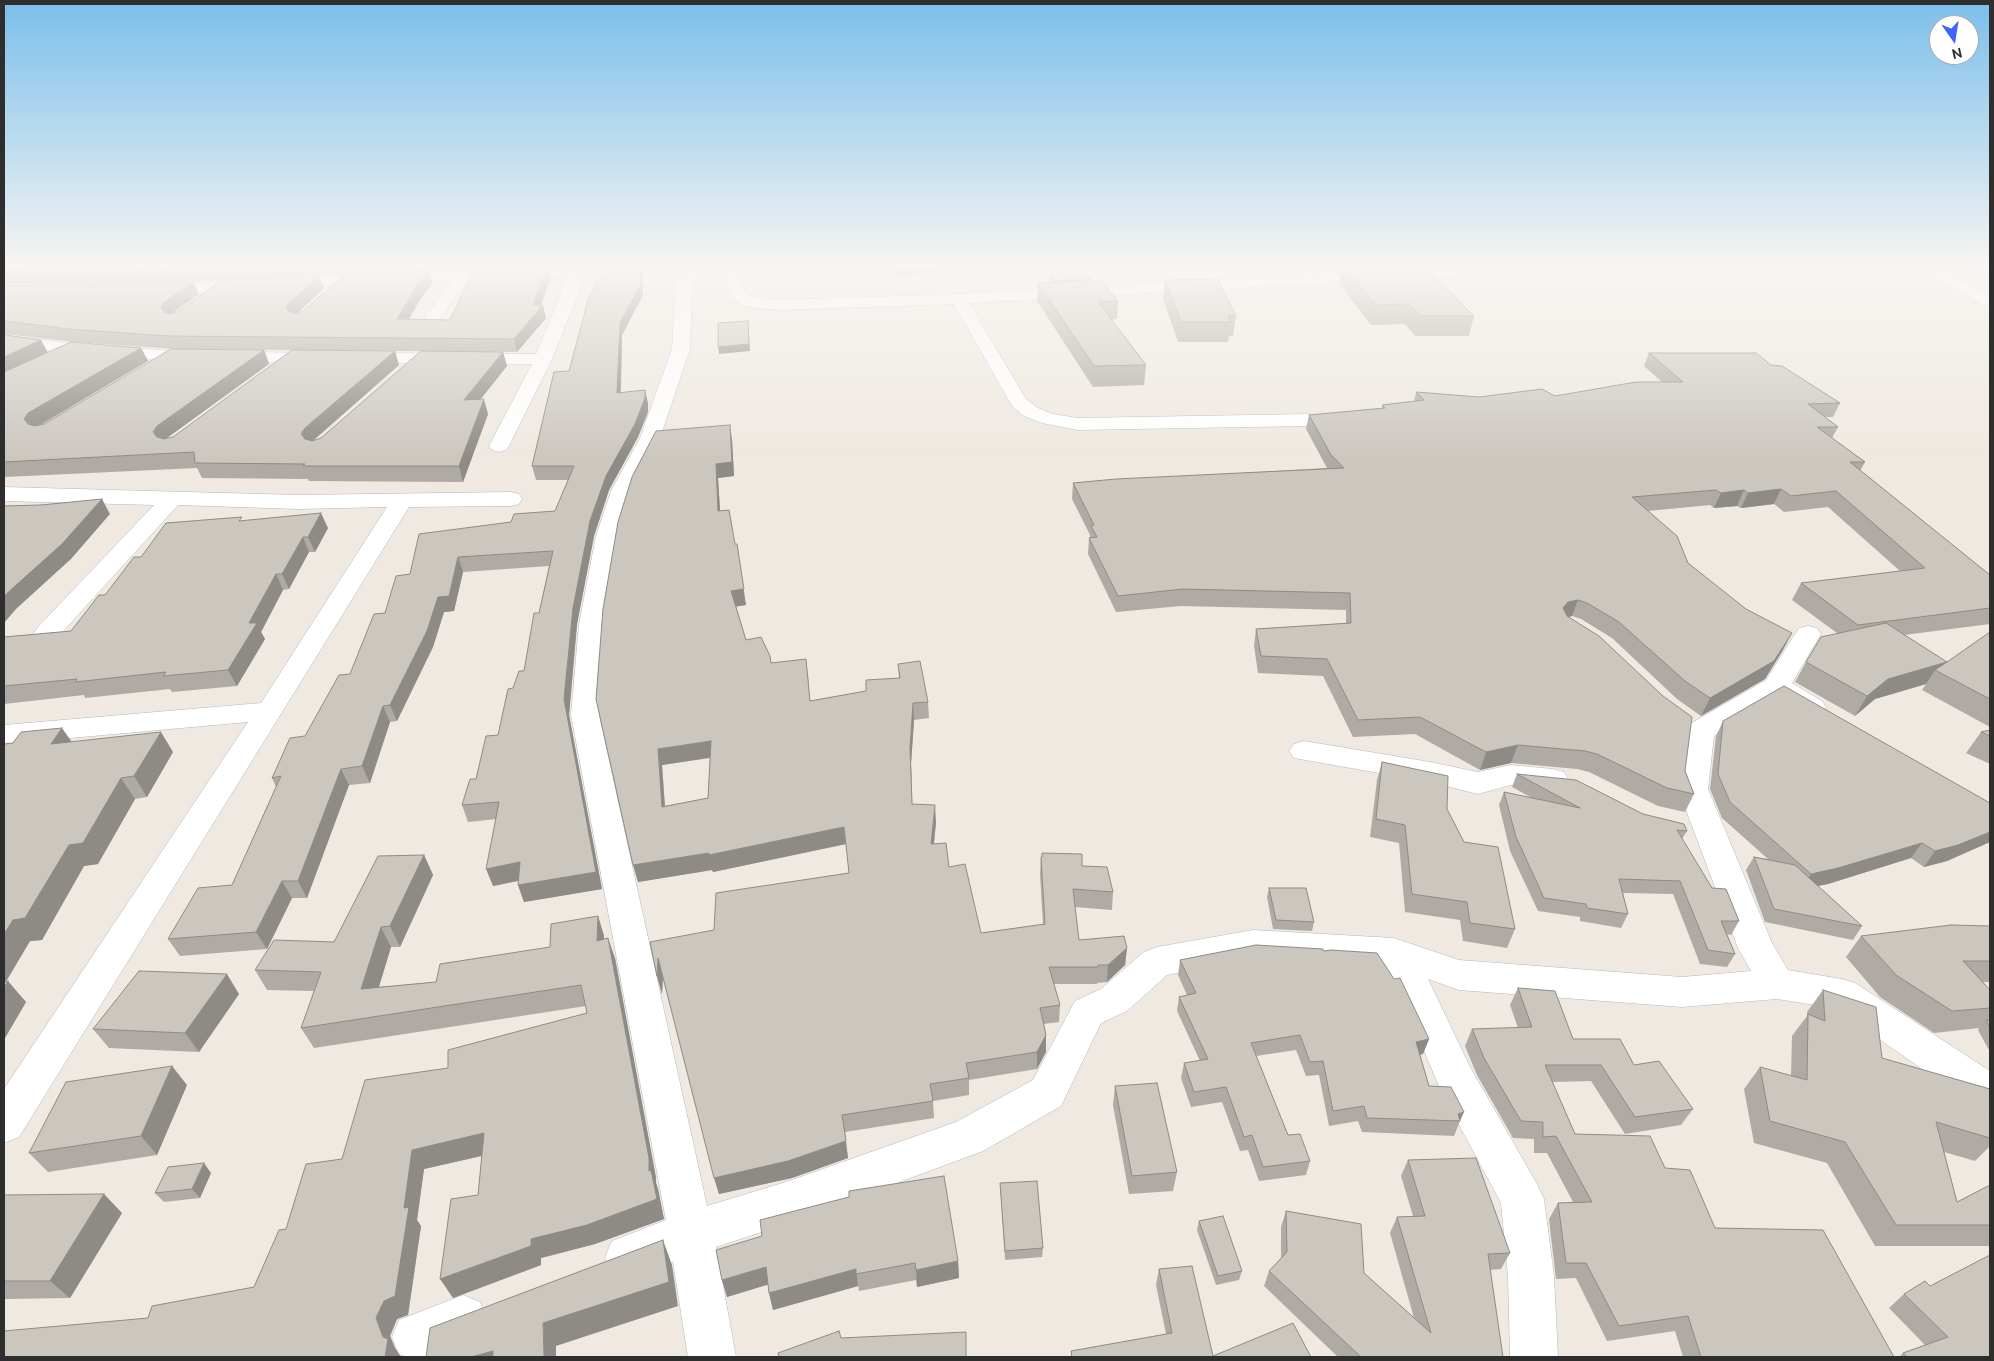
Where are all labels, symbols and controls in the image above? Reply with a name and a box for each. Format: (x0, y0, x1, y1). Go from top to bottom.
north arrow (1929, 15, 1979, 65)
text: N (1950, 45, 1964, 63)

